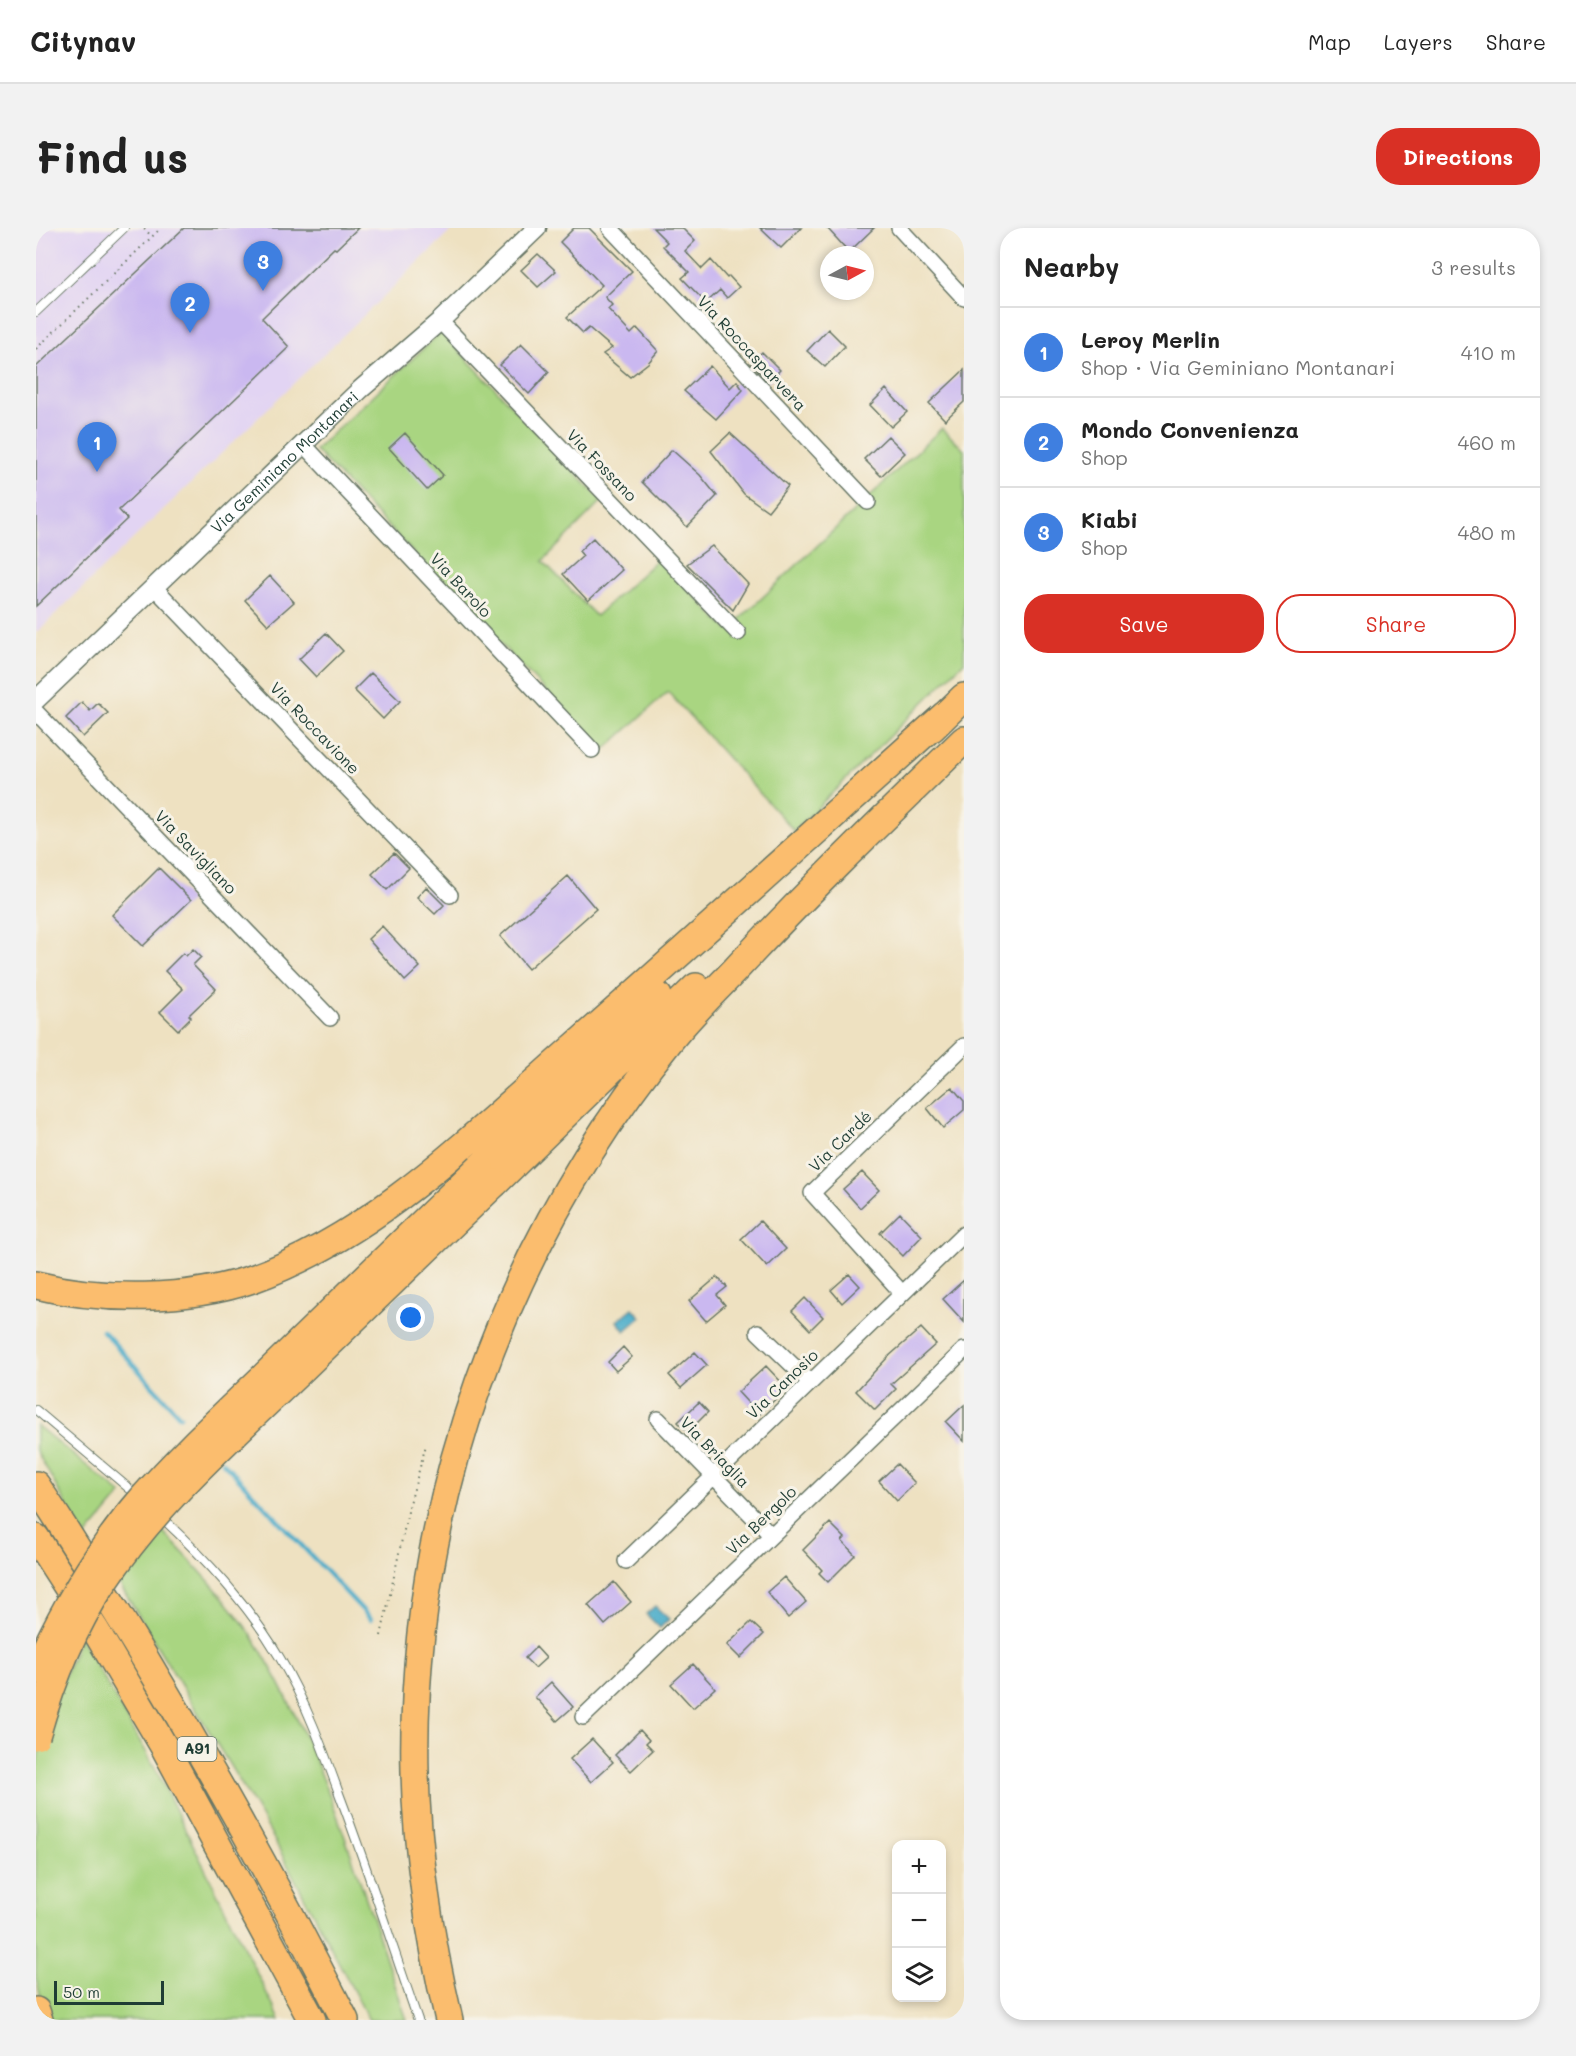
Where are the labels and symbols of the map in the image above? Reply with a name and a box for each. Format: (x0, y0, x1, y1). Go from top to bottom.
pin: 3 (244, 242, 282, 291)
north arrow (820, 246, 874, 300)
pin: 2 (170, 284, 210, 333)
street label: Via Roccasparvera (693, 290, 811, 415)
street label: Via Geminiano Montanari (206, 386, 363, 537)
pin: 1 (78, 422, 116, 472)
street label: Via Fossano (563, 424, 642, 505)
street label: Via Barolo (426, 548, 497, 622)
street label: Via Roccavione (266, 677, 365, 778)
street label: Via Savigliano (151, 805, 242, 898)
street label: Via Cardé (804, 1105, 876, 1176)
your location (396, 1303, 425, 1332)
street label: Via Canosio (741, 1344, 822, 1423)
street label: Via Briaglia (676, 1412, 755, 1492)
street label: Via Bergolo (721, 1481, 800, 1559)
road number: A91 (178, 1737, 216, 1761)
scale bar (54, 1978, 164, 2006)

